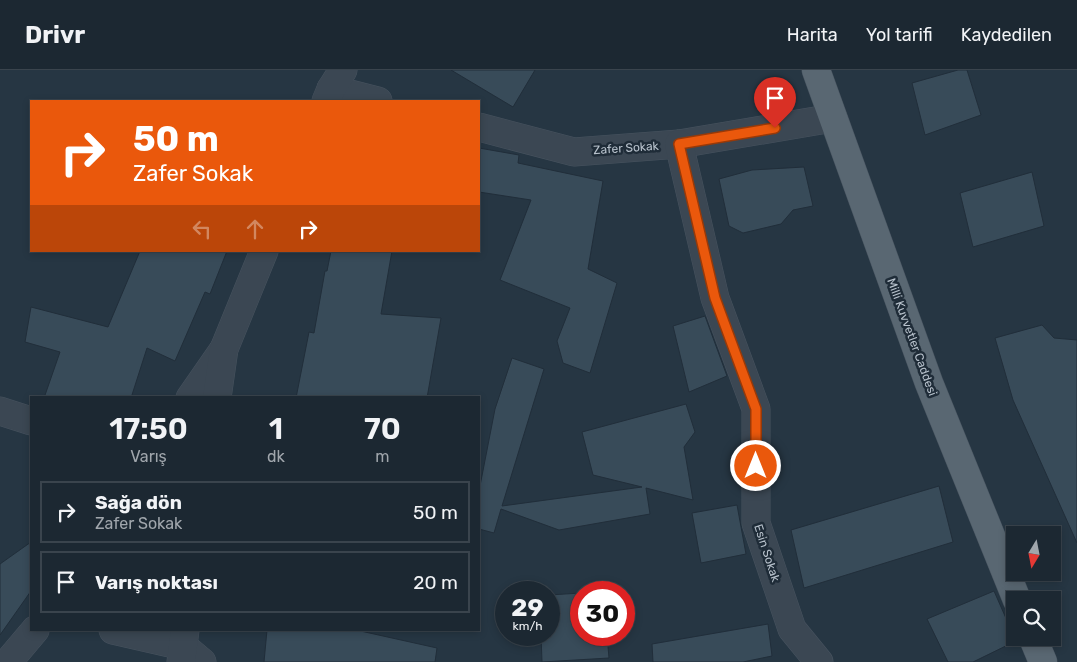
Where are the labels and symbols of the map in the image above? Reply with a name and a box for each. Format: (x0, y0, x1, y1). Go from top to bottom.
pin (754, 77, 796, 128)
street label: Zafer Sokak (593, 139, 660, 157)
street label: Milli Kuvvetler Caddesi (884, 276, 940, 398)
position arrow (729, 439, 781, 491)
street label: Esin Sokak (751, 522, 783, 584)
north arrow (1006, 526, 1061, 581)
speed limit sign: 30 (570, 581, 635, 646)

